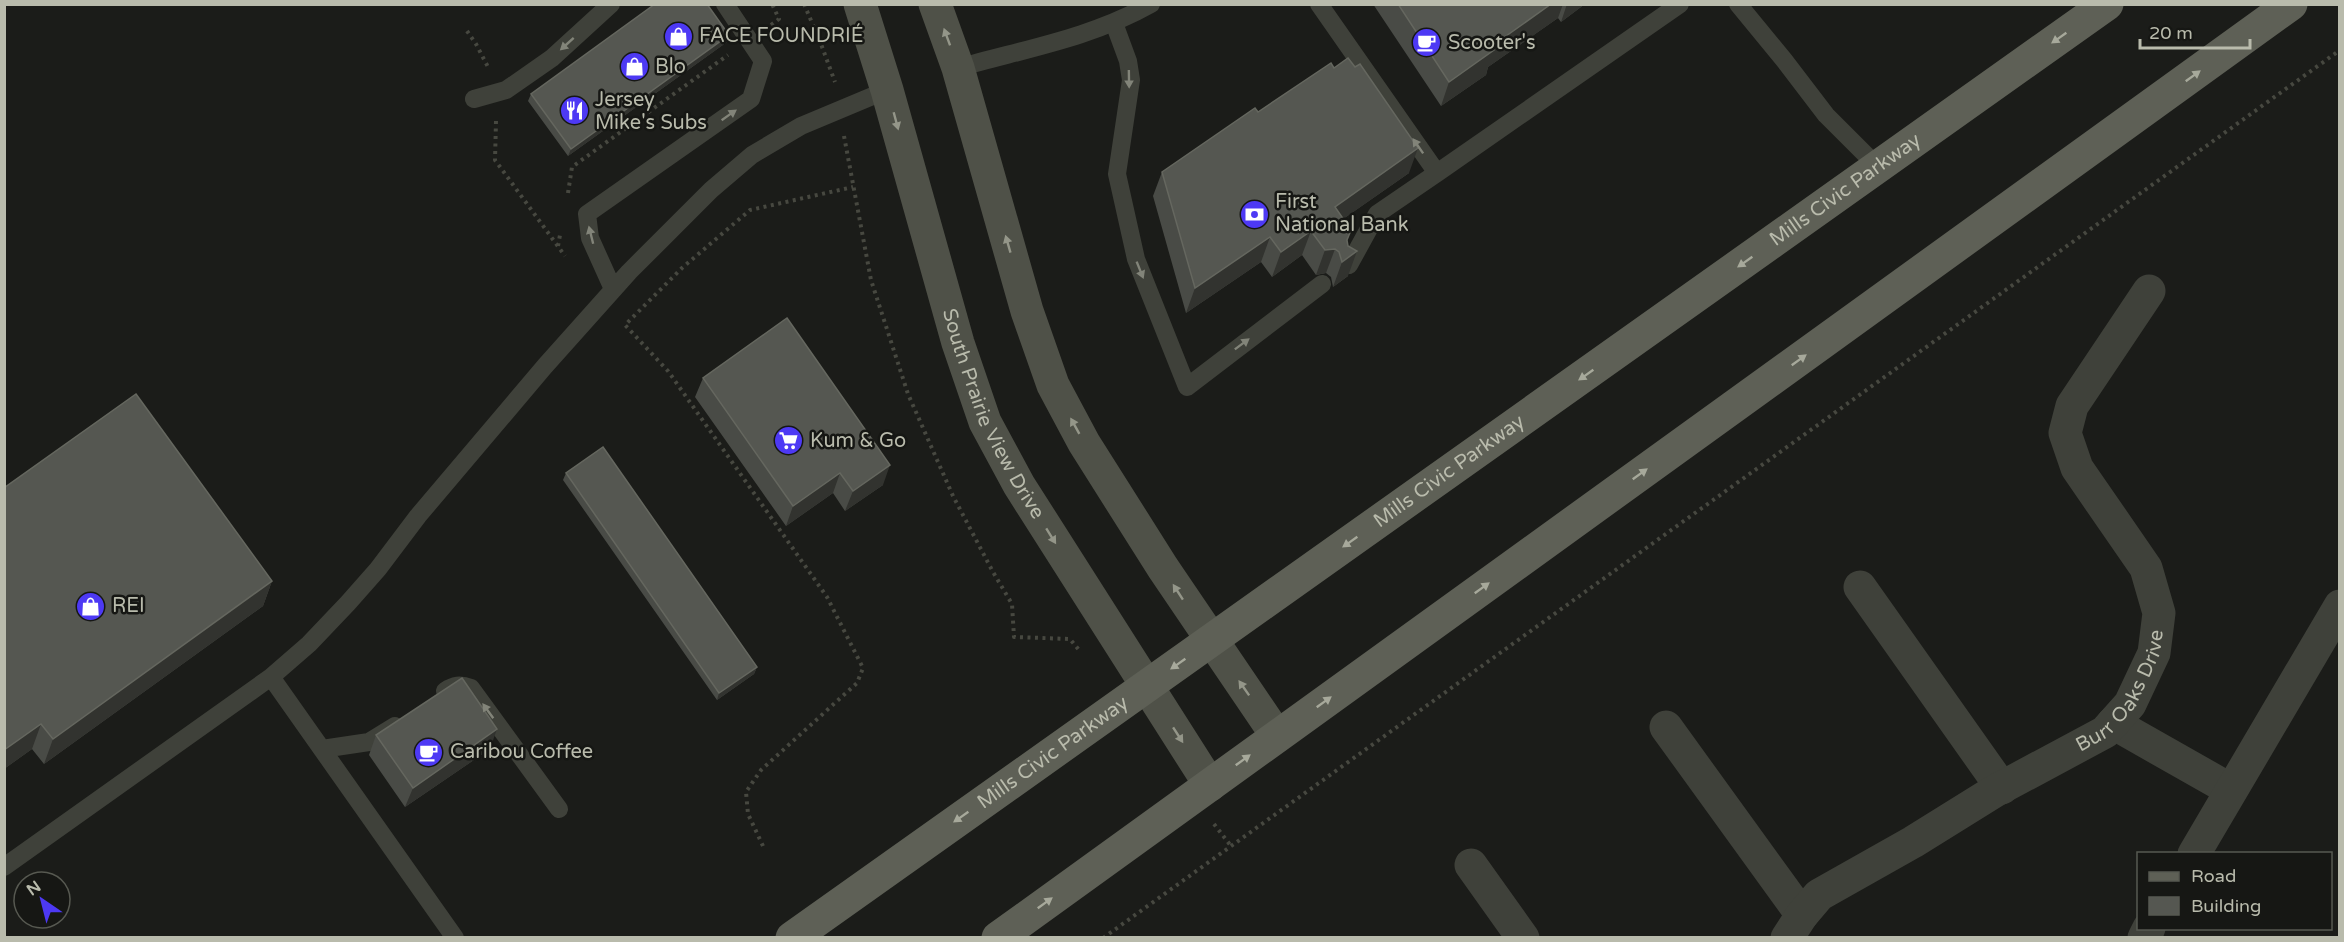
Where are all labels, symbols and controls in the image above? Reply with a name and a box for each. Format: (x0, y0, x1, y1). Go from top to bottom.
scale bar (2140, 12, 2250, 50)
shop icon: FACE FOUNDRIÉ (662, 20, 694, 52)
text: 20 m (2149, 22, 2193, 44)
place label: FACE FOUNDRIÉ (699, 23, 864, 48)
cafe icon: Scooter's (1411, 27, 1443, 59)
one-way arrow (941, 28, 951, 46)
place label: Scooter's (1448, 31, 1536, 55)
one-way arrow (2052, 32, 2067, 44)
one-way arrow (560, 37, 575, 51)
shop icon: Blo (618, 51, 650, 83)
place label: Blo (655, 55, 686, 79)
one-way arrow (1125, 70, 1134, 89)
one-way arrow (2185, 70, 2200, 82)
place label: Jersey Mike's Subs (595, 88, 707, 135)
restaurant icon: Jersey Mike's Subs (558, 95, 590, 127)
one-way arrow (720, 109, 736, 121)
one-way arrow (891, 111, 901, 130)
street label: Mills Civic Parkway (1765, 128, 1926, 252)
one-way arrow (1412, 138, 1424, 154)
place label: First National Bank (1275, 190, 1409, 237)
bank icon: First National Bank (1238, 198, 1270, 230)
one-way arrow (585, 226, 595, 244)
one-way arrow (1003, 235, 1012, 253)
one-way arrow (1737, 256, 1753, 268)
one-way arrow (1136, 261, 1145, 279)
street label: South Prairie View Drive (937, 306, 1050, 524)
one-way arrow (1234, 338, 1250, 351)
one-way arrow (1790, 354, 1806, 366)
one-way arrow (1578, 368, 1593, 380)
street label: Mills Civic Parkway (1369, 409, 1529, 533)
one-way arrow (1070, 418, 1080, 435)
supermarket icon: Kum & Go (773, 425, 805, 457)
place label: Kum & Go (810, 429, 906, 453)
one-way arrow (1632, 468, 1648, 480)
one-way arrow (1046, 528, 1057, 545)
one-way arrow (1342, 536, 1358, 547)
one-way arrow (1474, 582, 1490, 594)
one-way arrow (1173, 584, 1184, 600)
shop icon: REI (75, 590, 107, 622)
place label: REI (112, 594, 145, 618)
street label: Burr Oaks Drive (2072, 628, 2169, 757)
one-way arrow (1171, 657, 1186, 669)
one-way arrow (1238, 681, 1250, 697)
street label: Mills Civic Parkway (973, 691, 1133, 814)
one-way arrow (1316, 696, 1332, 708)
one-way arrow (482, 703, 494, 718)
one-way arrow (1172, 727, 1184, 743)
cafe icon: Caribou Coffee (413, 736, 445, 768)
place label: Caribou Coffee (450, 740, 593, 764)
one-way arrow (1236, 755, 1251, 767)
one-way arrow (954, 811, 970, 823)
legend (2137, 852, 2332, 930)
text: Road (2191, 865, 2236, 887)
north arrow (12, 870, 72, 930)
text: N (23, 877, 45, 900)
text: Building (2191, 895, 2261, 917)
one-way arrow (1037, 897, 1053, 909)

